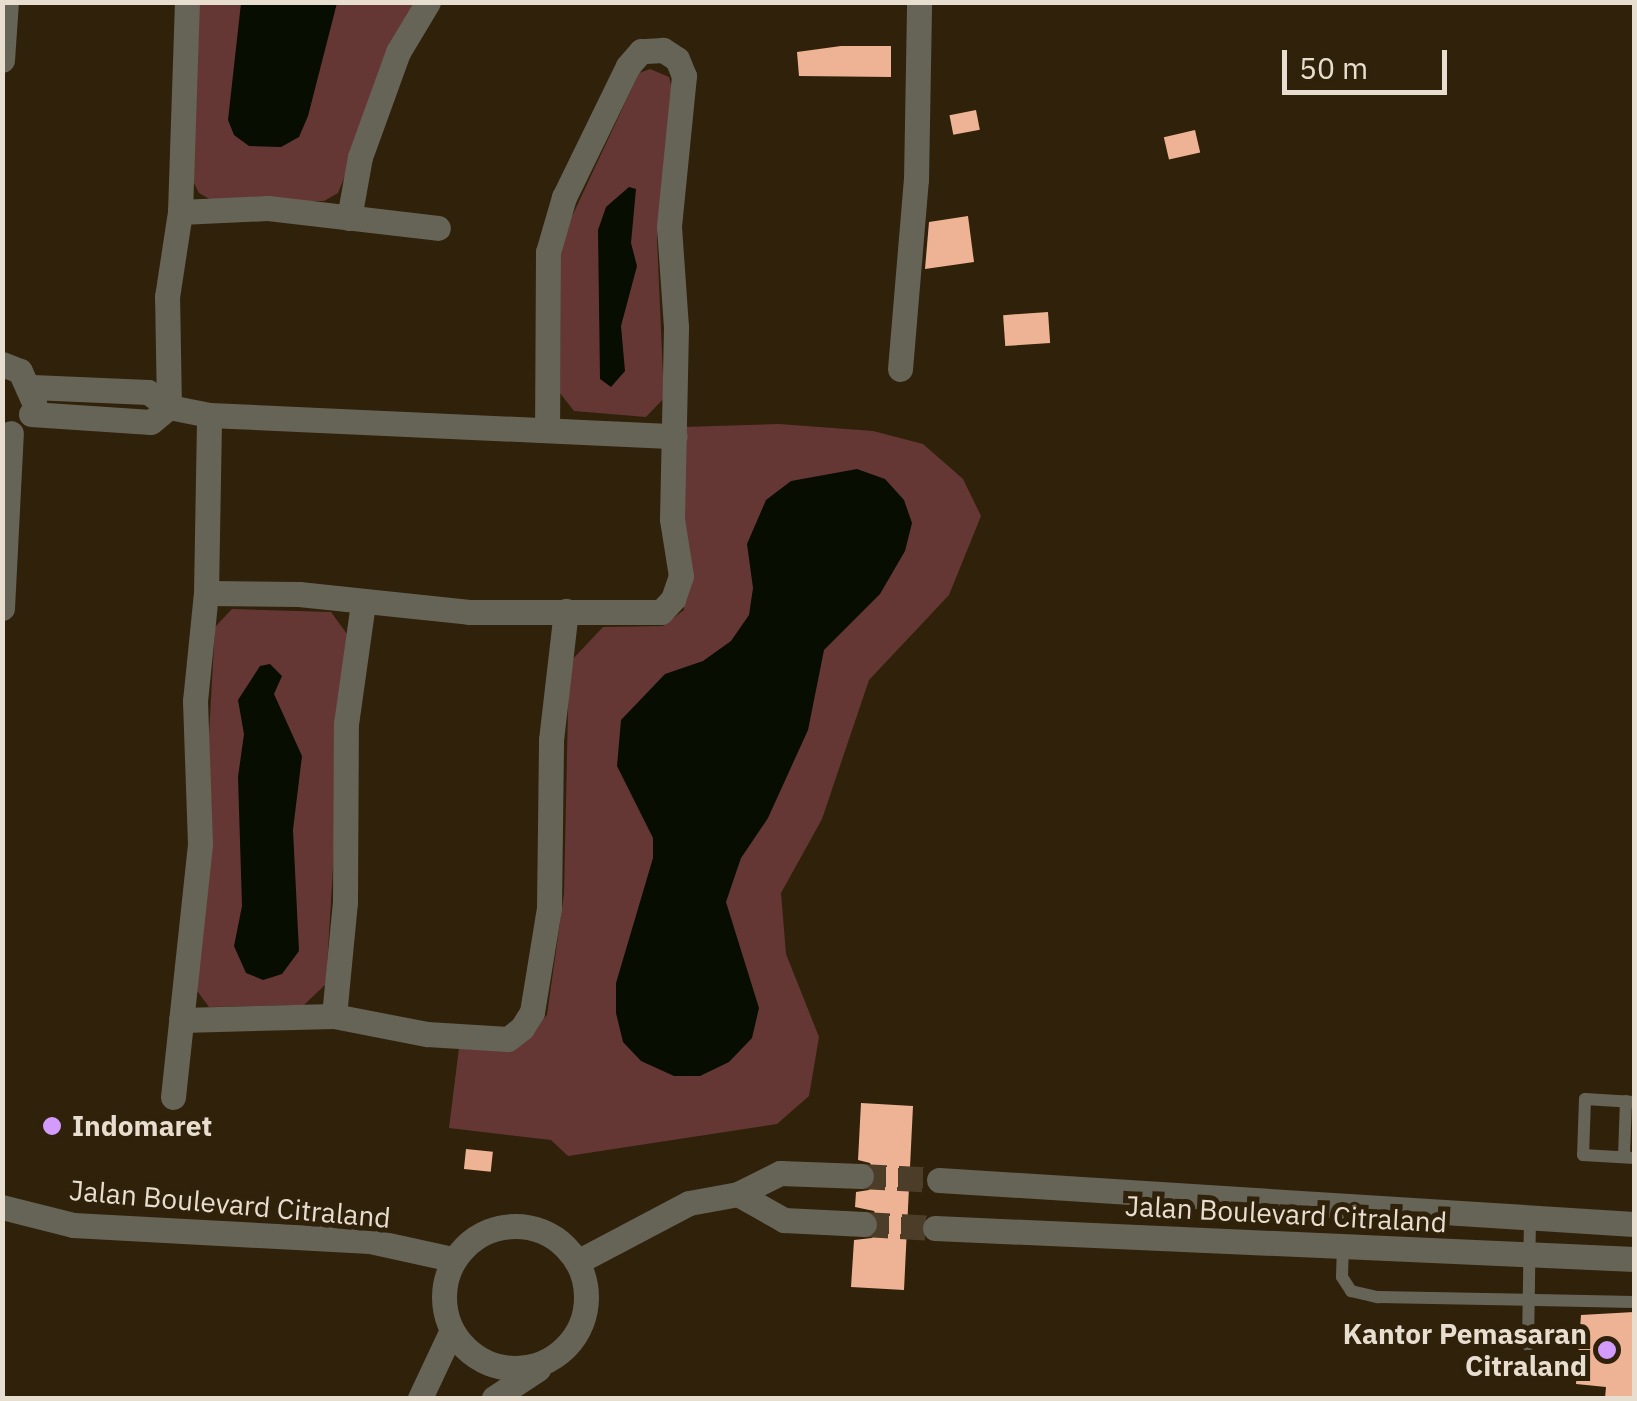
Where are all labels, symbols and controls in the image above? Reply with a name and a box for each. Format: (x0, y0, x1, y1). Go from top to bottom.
scale bar (1287, 30, 1452, 92)
text: 50 m (1299, 48, 1368, 87)
place label: Indomaret (72, 1109, 212, 1143)
marker: Indomaret (41, 1115, 63, 1137)
street label: Jalan Boulevard Citraland (68, 1173, 392, 1235)
street label: Jalan Boulevard Citraland (1124, 1189, 1448, 1239)
place label: Kantor Pemasaran Citraland (1343, 1317, 1587, 1383)
marker: Kantor Pemasaran Citraland (1596, 1339, 1618, 1361)

